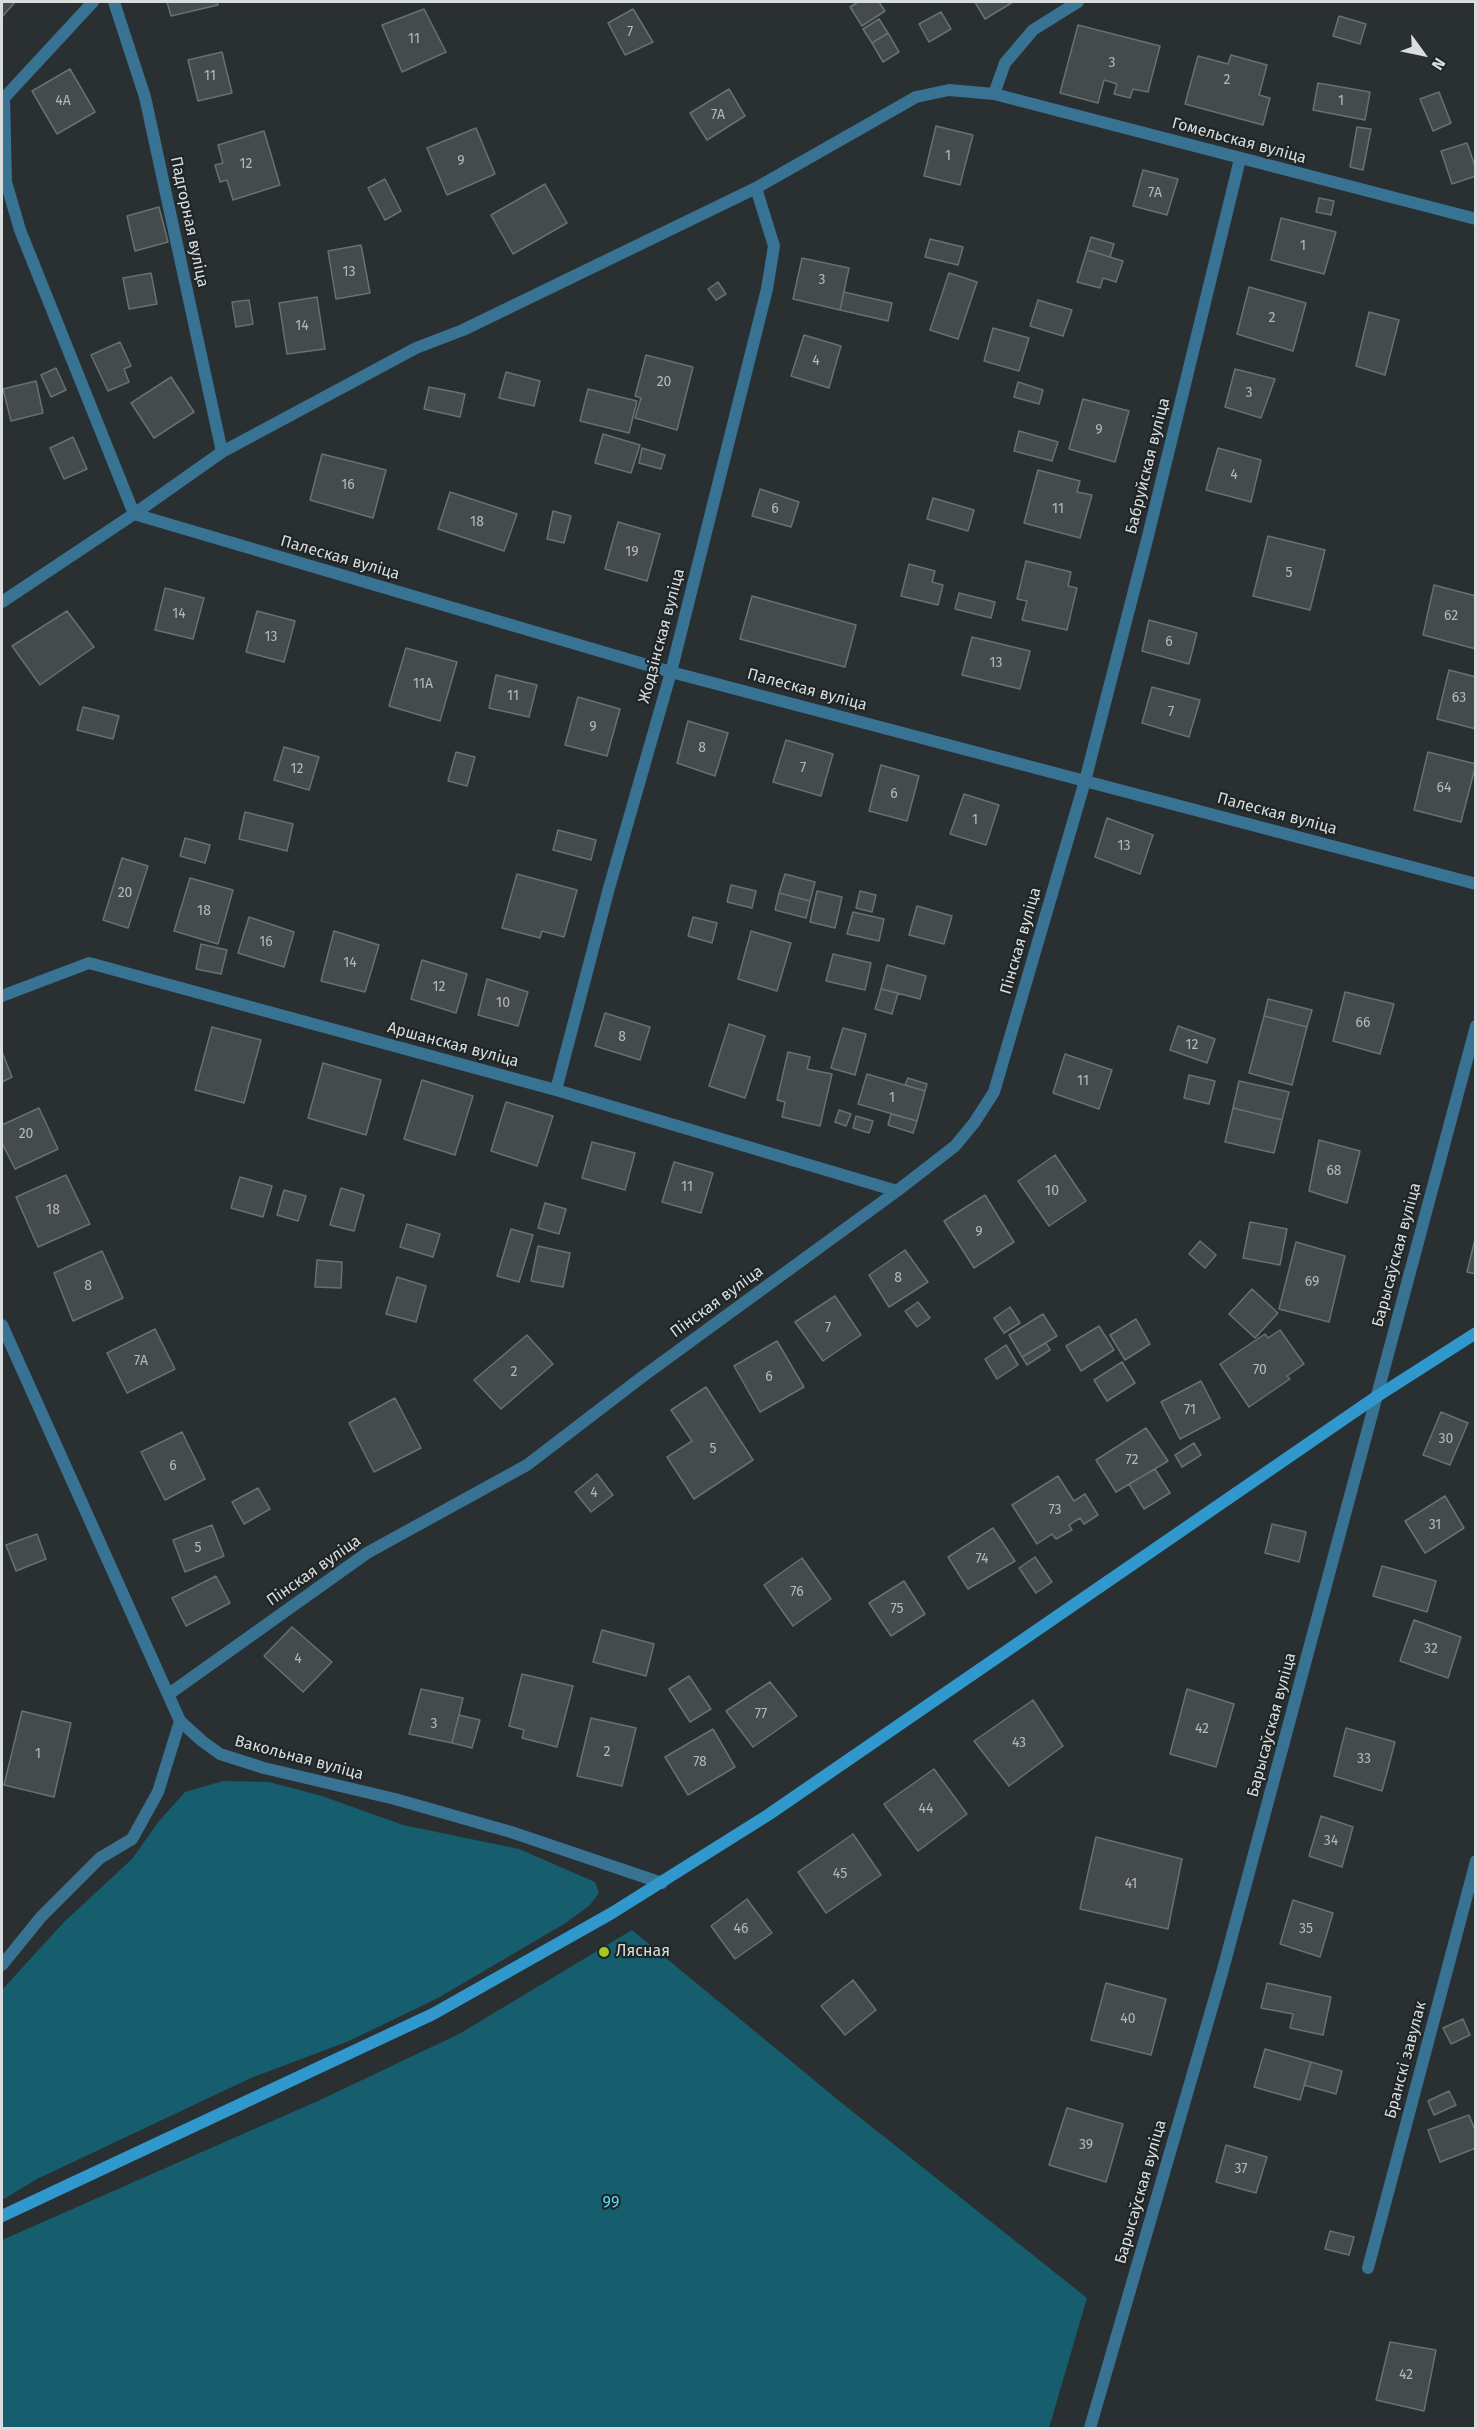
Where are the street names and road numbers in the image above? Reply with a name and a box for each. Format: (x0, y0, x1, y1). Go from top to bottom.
street label: Гомельская вуліца (1170, 114, 1308, 168)
street label: Падгорная вуліца (166, 155, 212, 289)
street label: Бабруйская вуліца (1122, 396, 1174, 536)
street label: Палеская вуліца (278, 532, 402, 584)
street label: Жодзінская вуліца (635, 566, 689, 706)
street label: Палеская вуліца (745, 665, 869, 715)
street label: Палеская вуліца (1215, 789, 1339, 839)
street label: Пінская вуліца (997, 885, 1045, 997)
street label: Аршанская вуліца (385, 1018, 521, 1072)
street label: Барысаўская вуліца (1368, 1181, 1426, 1329)
street label: Пінская вуліца (667, 1262, 767, 1342)
street label: Пінская вуліца (263, 1531, 365, 1611)
street label: Барысаўская вуліца (1243, 1651, 1301, 1799)
street label: Вакольная вуліца (232, 1732, 366, 1784)
street label: Бранскі завулак (1381, 1999, 1431, 2121)
street label: Барысаўская вуліца (1111, 2118, 1171, 2266)

